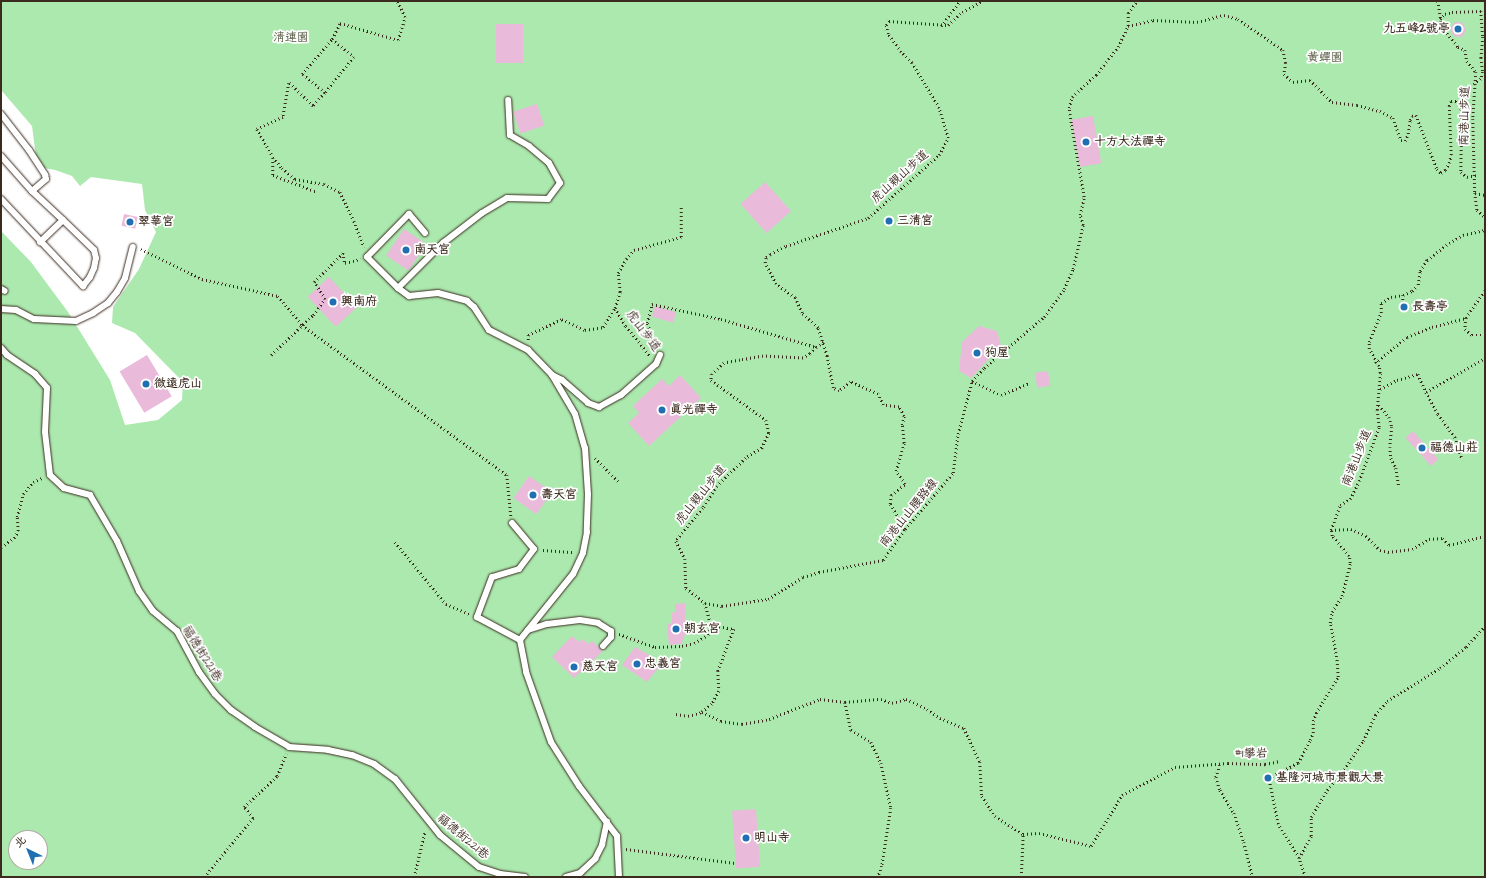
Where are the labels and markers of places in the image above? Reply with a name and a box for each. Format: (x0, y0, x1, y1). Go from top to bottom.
place label: 九五峰2號亭 (1383, 22, 1450, 36)
marker: 九五峰2號亭 (1453, 24, 1463, 34)
place label: 十方大法禪寺 (1094, 135, 1166, 149)
marker: 十方大法禪寺 (1081, 137, 1091, 147)
place label: 三清宮 (897, 214, 933, 228)
place label: 翠華宮 (138, 215, 174, 229)
marker: 三清宮 (884, 216, 894, 226)
marker: 翠華宮 (125, 217, 135, 227)
place label: 南天宮 (414, 243, 450, 257)
marker: 南天宮 (401, 245, 411, 255)
place label: 興南府 (341, 295, 377, 309)
marker: 興南府 (328, 297, 338, 307)
place label: 長壽亭 (1412, 300, 1448, 314)
marker: 長壽亭 (1399, 302, 1409, 312)
place label: 狗屋 (985, 346, 1009, 360)
marker: 狗屋 (972, 348, 982, 358)
place label: 微遠虎山 (154, 377, 202, 391)
marker: 微遠虎山 (141, 379, 151, 389)
place label: 真光禪寺 (670, 403, 718, 417)
marker: 真光禪寺 (657, 405, 667, 415)
place label: 福德山莊 (1430, 441, 1478, 455)
marker: 福德山莊 (1417, 443, 1427, 453)
place label: 壽天宮 (541, 488, 577, 502)
marker: 壽天宮 (528, 490, 538, 500)
place label: 朝玄宮 (684, 622, 720, 636)
marker: 朝玄宮 (671, 624, 681, 634)
place label: 忠義宮 (645, 657, 681, 671)
marker: 忠義宮 (632, 659, 642, 669)
place label: 慈天宮 (582, 660, 618, 674)
marker: 慈天宮 (569, 662, 579, 672)
place label: 基隆河城市景觀大景 (1276, 771, 1384, 785)
marker: 基隆河城市景觀大景 (1263, 773, 1273, 783)
place label: 明山寺 (754, 831, 790, 845)
marker: 明山寺 (741, 833, 751, 843)

